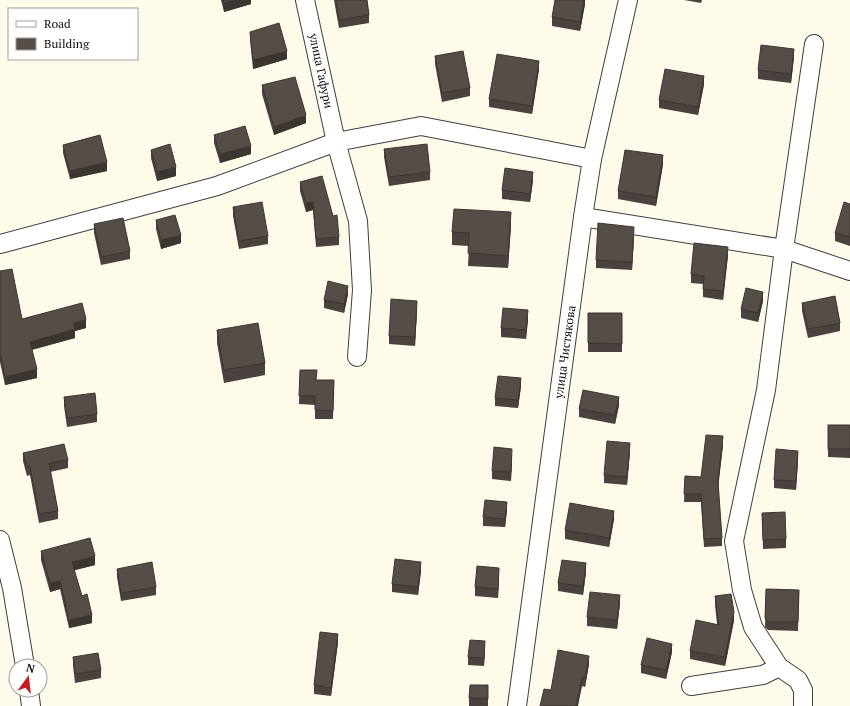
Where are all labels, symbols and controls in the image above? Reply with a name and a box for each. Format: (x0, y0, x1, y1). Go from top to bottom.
legend (8, 8, 138, 60)
text: Road (44, 16, 71, 31)
street label: улица Гафури (306, 31, 337, 110)
text: Building (44, 36, 90, 51)
street label: улица Чистякова (550, 304, 578, 400)
north arrow (8, 658, 48, 698)
text: N (25, 660, 37, 676)

